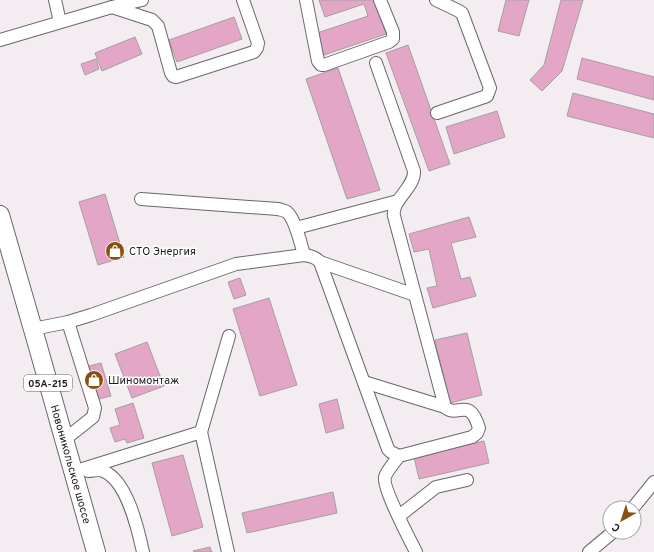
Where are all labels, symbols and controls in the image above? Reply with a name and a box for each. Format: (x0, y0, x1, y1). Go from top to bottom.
shop icon: СТО Энергия (104, 240, 126, 262)
place label: СТО Энергия (129, 245, 196, 259)
shop icon: Шиномонтаж (83, 369, 105, 391)
place label: Шиномонтаж (108, 374, 179, 388)
road number: 05А-215 (24, 375, 72, 391)
street label: Новоникольское шоссе (47, 403, 94, 526)
north arrow (602, 500, 642, 540)
text: С (609, 519, 623, 535)

